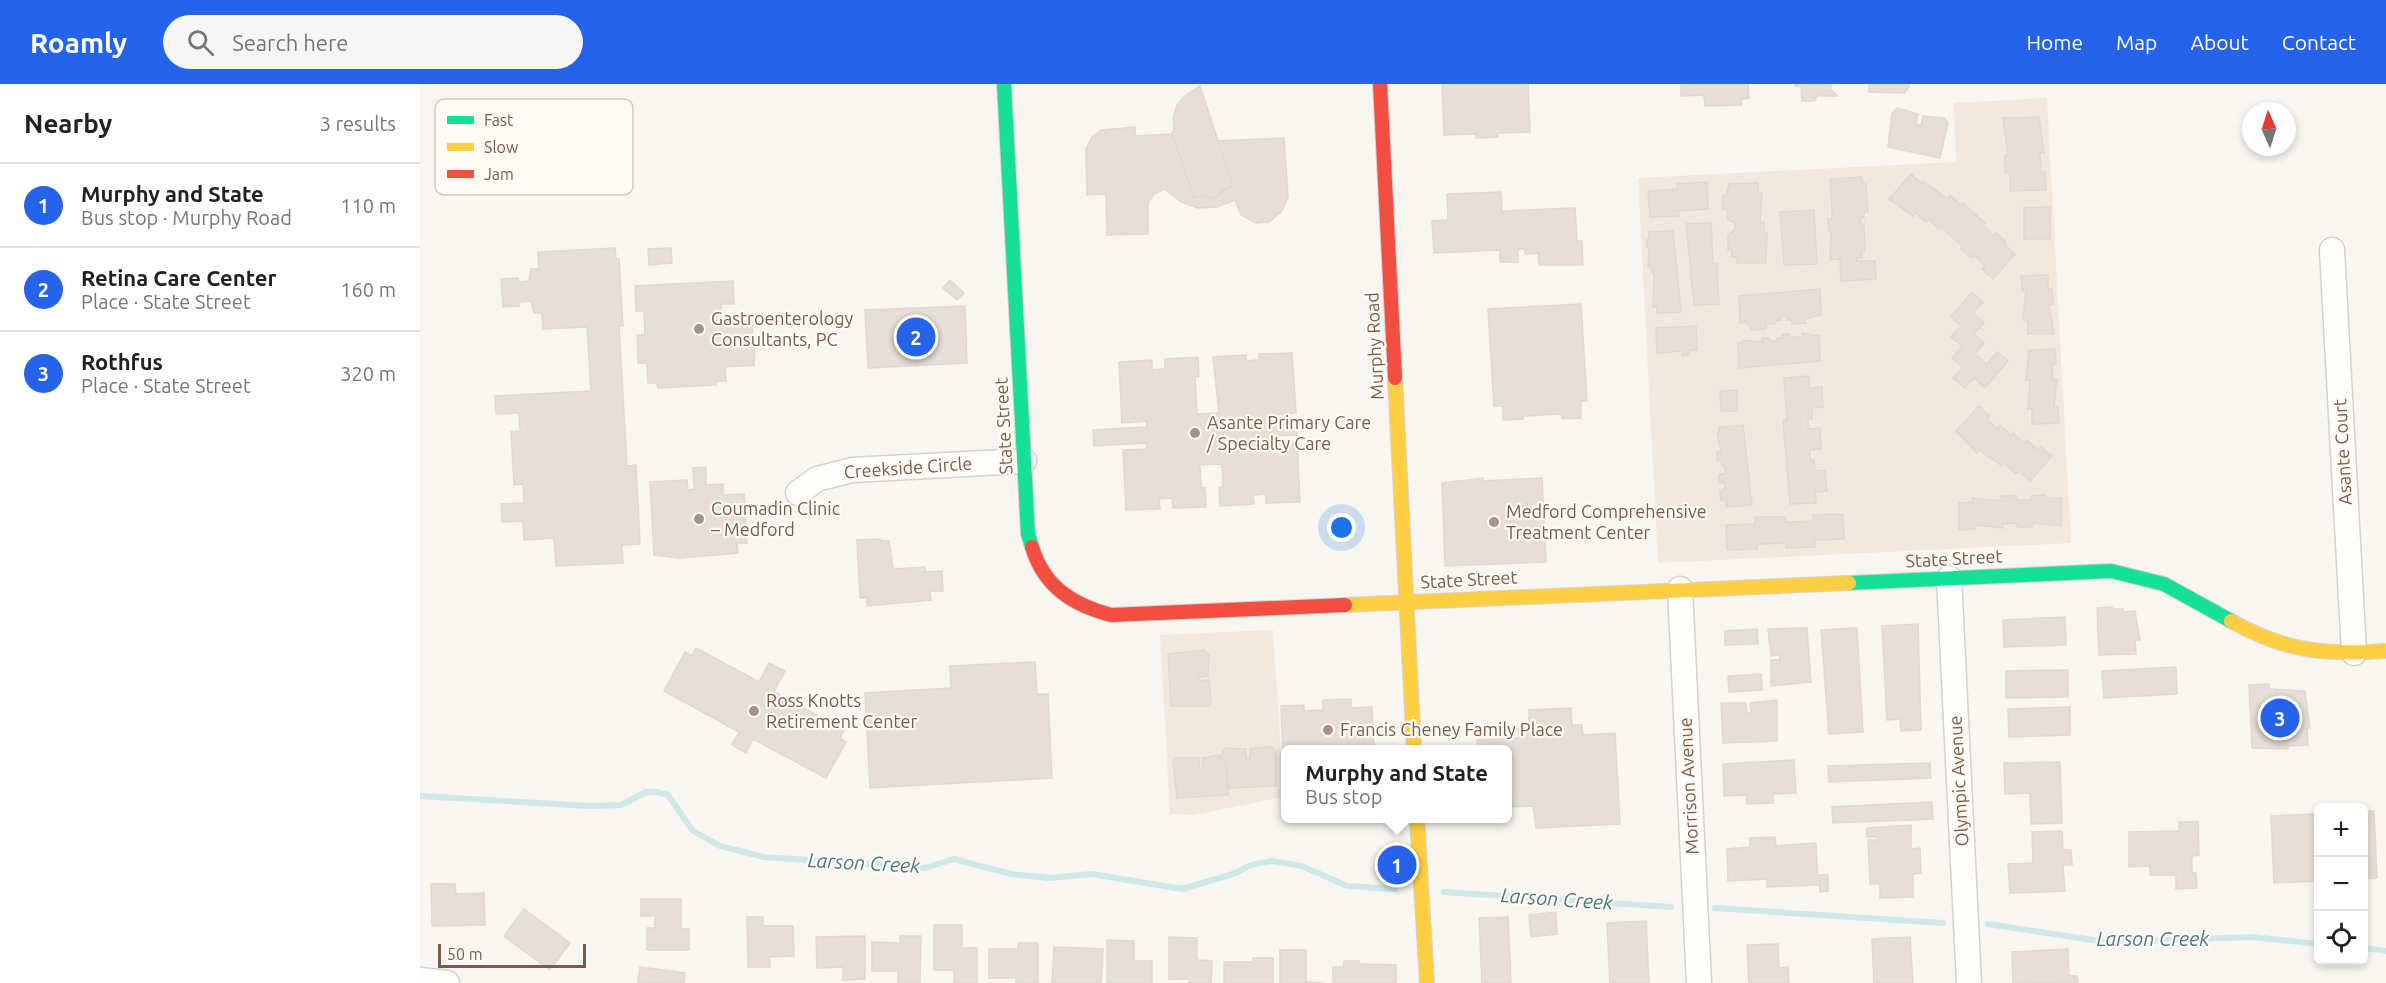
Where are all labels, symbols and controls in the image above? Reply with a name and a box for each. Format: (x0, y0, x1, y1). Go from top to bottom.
search box (163, 15, 583, 69)
icon: search (184, 26, 217, 59)
text: Roamly (30, 27, 127, 58)
text: Search here (232, 30, 348, 55)
text: Home (2026, 30, 2083, 54)
text: Map (2116, 30, 2157, 54)
text: About (2190, 30, 2249, 54)
text: Contact (2282, 30, 2356, 54)
legend (435, 99, 633, 195)
north arrow (2242, 102, 2296, 156)
text: Nearby (24, 109, 112, 138)
text: Fast (484, 111, 514, 129)
text: 3 results (320, 112, 396, 135)
text: Slow (484, 138, 519, 156)
text: Jam (484, 165, 514, 183)
text: Murphy and State (81, 181, 264, 206)
text: 1 (38, 194, 49, 217)
text: 110 m (340, 194, 396, 217)
text: Bus stop · Murphy Road (81, 206, 292, 229)
text: Retina Care Center (81, 265, 277, 290)
text: 2 (38, 278, 49, 301)
text: 160 m (340, 278, 396, 301)
text: Place · State Street (81, 290, 251, 313)
street label: Murphy Road (1361, 292, 1387, 400)
place label: Gastroenterology Consultants, PC (711, 308, 853, 349)
pin: 2 (896, 314, 936, 360)
marker: Gastroenterology Consultants, PC (692, 322, 706, 336)
text: Rothfus (81, 349, 163, 374)
text: 3 (38, 362, 49, 385)
text: 320 m (340, 362, 396, 385)
text: Place · State Street (81, 374, 251, 397)
street label: State Street (990, 377, 1016, 475)
street label: Asante Court (2329, 399, 2355, 506)
place label: Asante Primary Care / Specialty Care (1206, 412, 1371, 453)
marker: Asante Primary Care / Specialty Care (1188, 426, 1202, 440)
street label: Creekside Circle (843, 453, 973, 481)
place label: Coumadin Clinic – Medford (710, 498, 840, 539)
place label: Medford Comprehensive Treatment Center (1506, 501, 1707, 542)
marker: Coumadin Clinic – Medford (692, 512, 706, 526)
your location (1327, 513, 1356, 542)
marker: Medford Comprehensive Treatment Center (1487, 515, 1501, 529)
street label: State Street (1905, 545, 2003, 571)
street label: State Street (1420, 566, 1518, 592)
place label: Ross Knotts Retirement Center (766, 690, 917, 731)
pin: 3 (2260, 696, 2300, 740)
marker: Ross Knotts Retirement Center (747, 704, 761, 718)
street label: Olympic Avenue (1945, 715, 1971, 847)
street label: Morrison Avenue (1674, 717, 1702, 855)
place label: Francis Cheney Family Place (1340, 719, 1563, 739)
marker: Francis Cheney Family Place (1321, 723, 1335, 737)
popup (1281, 745, 1512, 823)
text: Murphy and State (1305, 760, 1488, 785)
text: Bus stop (1305, 785, 1382, 808)
map controls (2314, 803, 2368, 965)
button: + (2314, 803, 2368, 857)
pin: 1 (1378, 842, 1416, 888)
water label: Larson Creek (807, 848, 922, 877)
button: − (2314, 857, 2368, 911)
water label: Larson Creek (1500, 883, 1615, 914)
button: locate (2314, 911, 2368, 965)
water label: Larson Creek (2096, 927, 2210, 950)
scale bar (438, 941, 586, 968)
text: 50 m (447, 945, 483, 963)

